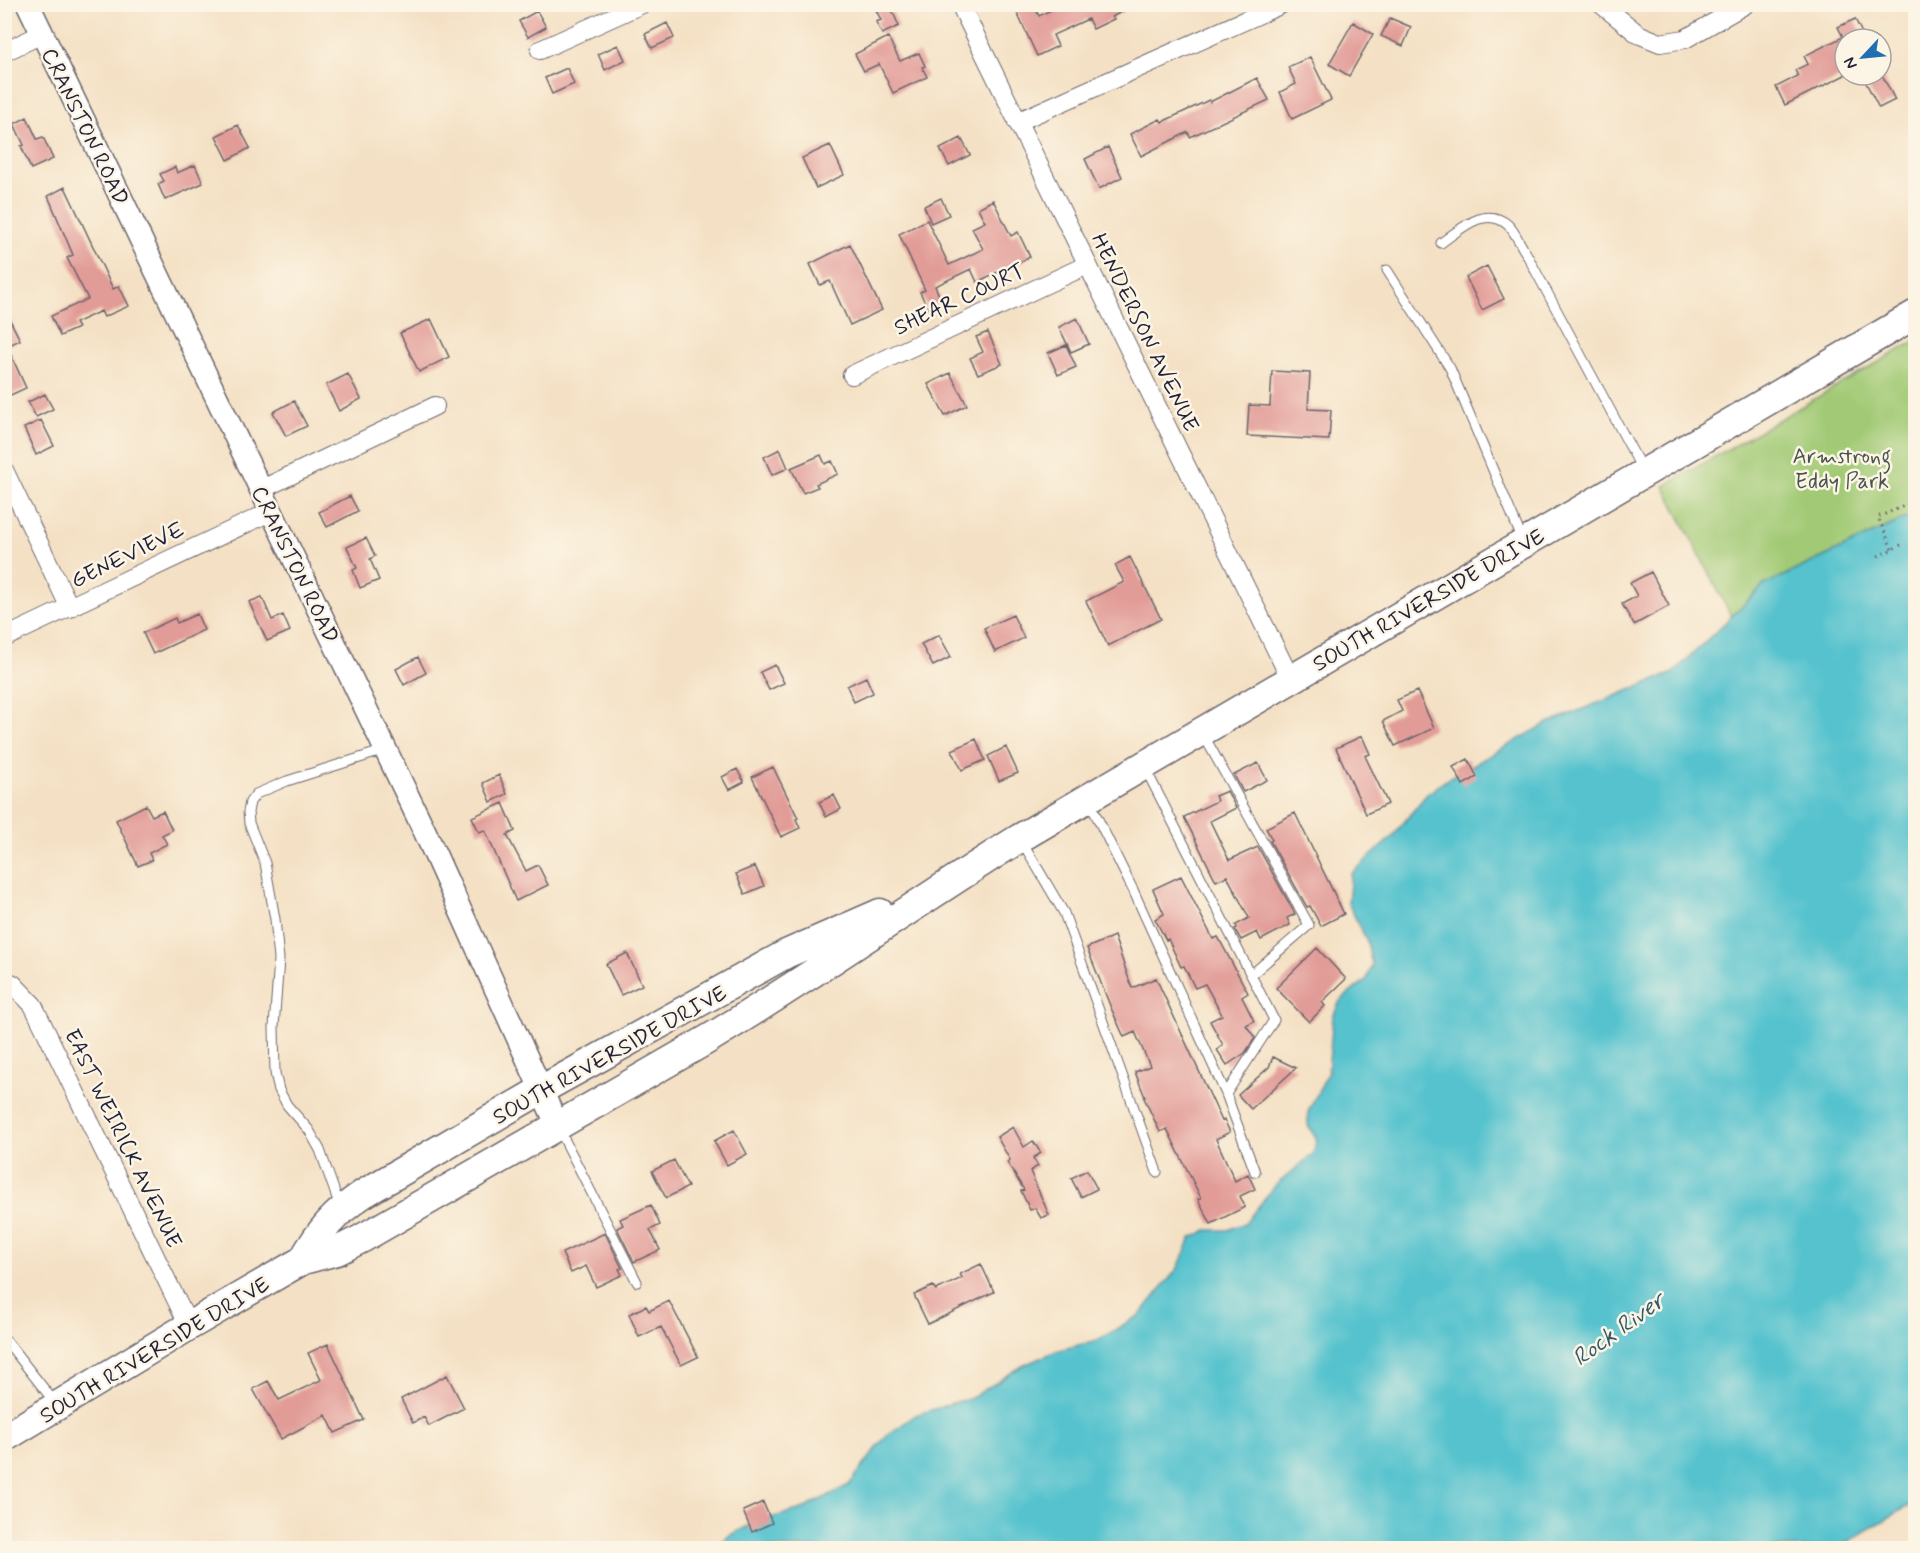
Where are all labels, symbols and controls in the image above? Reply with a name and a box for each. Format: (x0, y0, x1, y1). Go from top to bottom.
north arrow (1833, 27, 1893, 87)
street label: CRANSTON ROAD (34, 44, 134, 210)
text: N (1839, 54, 1863, 72)
street label: HENDERSON AVENUE (1084, 229, 1204, 437)
street label: SHEAR COURT (890, 257, 1030, 342)
park label: Armstrong Eddy Park (1793, 443, 1891, 496)
street label: CRANSTON ROAD (244, 482, 344, 648)
street label: GENEVIEVE (66, 516, 189, 595)
street label: SOUTH RIVERSIDE DRIVE (1308, 523, 1550, 679)
street label: SOUTH RIVERSIDE DRIVE (488, 980, 732, 1132)
street label: EAST WEIRICK AVENUE (57, 1025, 187, 1253)
street label: SOUTH RIVERSIDE DRIVE (35, 1271, 275, 1431)
water label: Rock River (1567, 1284, 1674, 1374)

